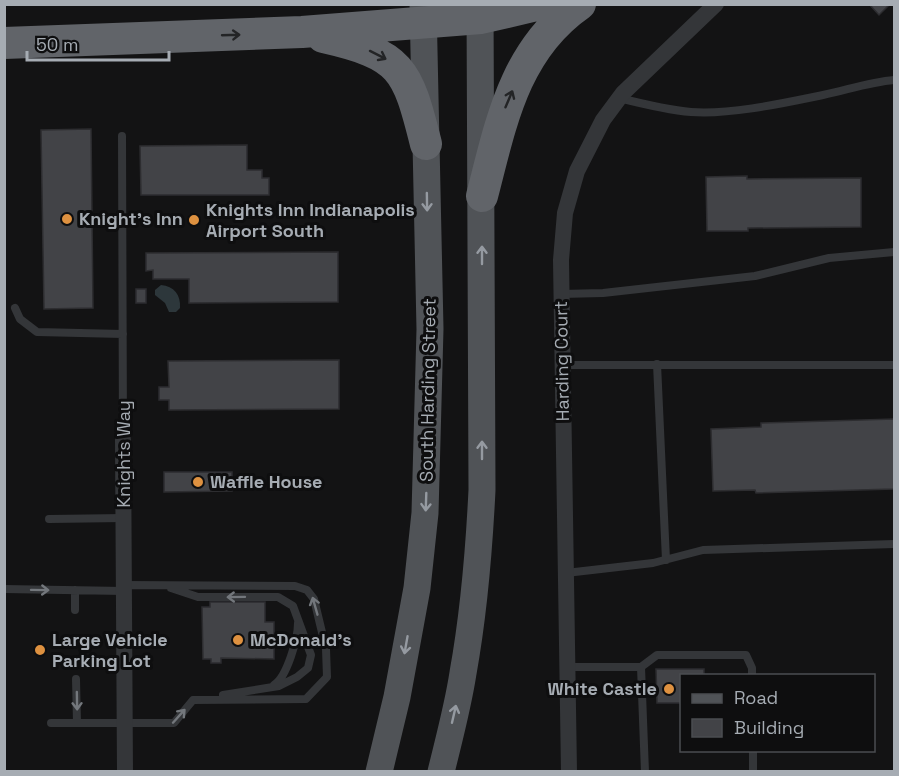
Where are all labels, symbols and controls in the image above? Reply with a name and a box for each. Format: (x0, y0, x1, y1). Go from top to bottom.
scale bar (27, 24, 170, 62)
one-way arrow (220, 29, 240, 41)
text: 50 m (36, 33, 78, 56)
one-way arrow (368, 49, 386, 61)
one-way arrow (504, 91, 515, 109)
one-way arrow (422, 192, 433, 212)
place label: Knights Inn Indianapolis Airport South (206, 198, 415, 242)
place label: Knight's Inn (79, 207, 183, 230)
marker: Knight's Inn (60, 212, 74, 226)
marker: Knights Inn Indianapolis Airport South (187, 213, 201, 227)
one-way arrow (476, 246, 488, 266)
street label: South Harding Street (414, 298, 441, 482)
street label: Harding Court (549, 301, 574, 422)
street label: Knights Way (112, 400, 135, 508)
one-way arrow (476, 441, 488, 461)
place label: Waffle House (210, 470, 323, 493)
marker: Waffle House (191, 475, 205, 489)
one-way arrow (420, 492, 431, 512)
one-way arrow (29, 584, 49, 596)
one-way arrow (227, 591, 247, 602)
one-way arrow (309, 597, 320, 616)
place label: Large Vehicle Parking Lot (52, 628, 168, 672)
place label: McDonald's (250, 628, 352, 651)
marker: McDonald's (231, 633, 245, 647)
one-way arrow (400, 635, 411, 655)
marker: Large Vehicle Parking Lot (33, 643, 47, 657)
legend (680, 674, 875, 752)
place label: White Castle (548, 677, 657, 700)
marker: White Castle (662, 682, 676, 696)
text: Road (734, 686, 778, 709)
one-way arrow (71, 691, 83, 711)
one-way arrow (449, 705, 460, 725)
one-way arrow (172, 708, 186, 724)
text: Building (734, 716, 804, 739)

